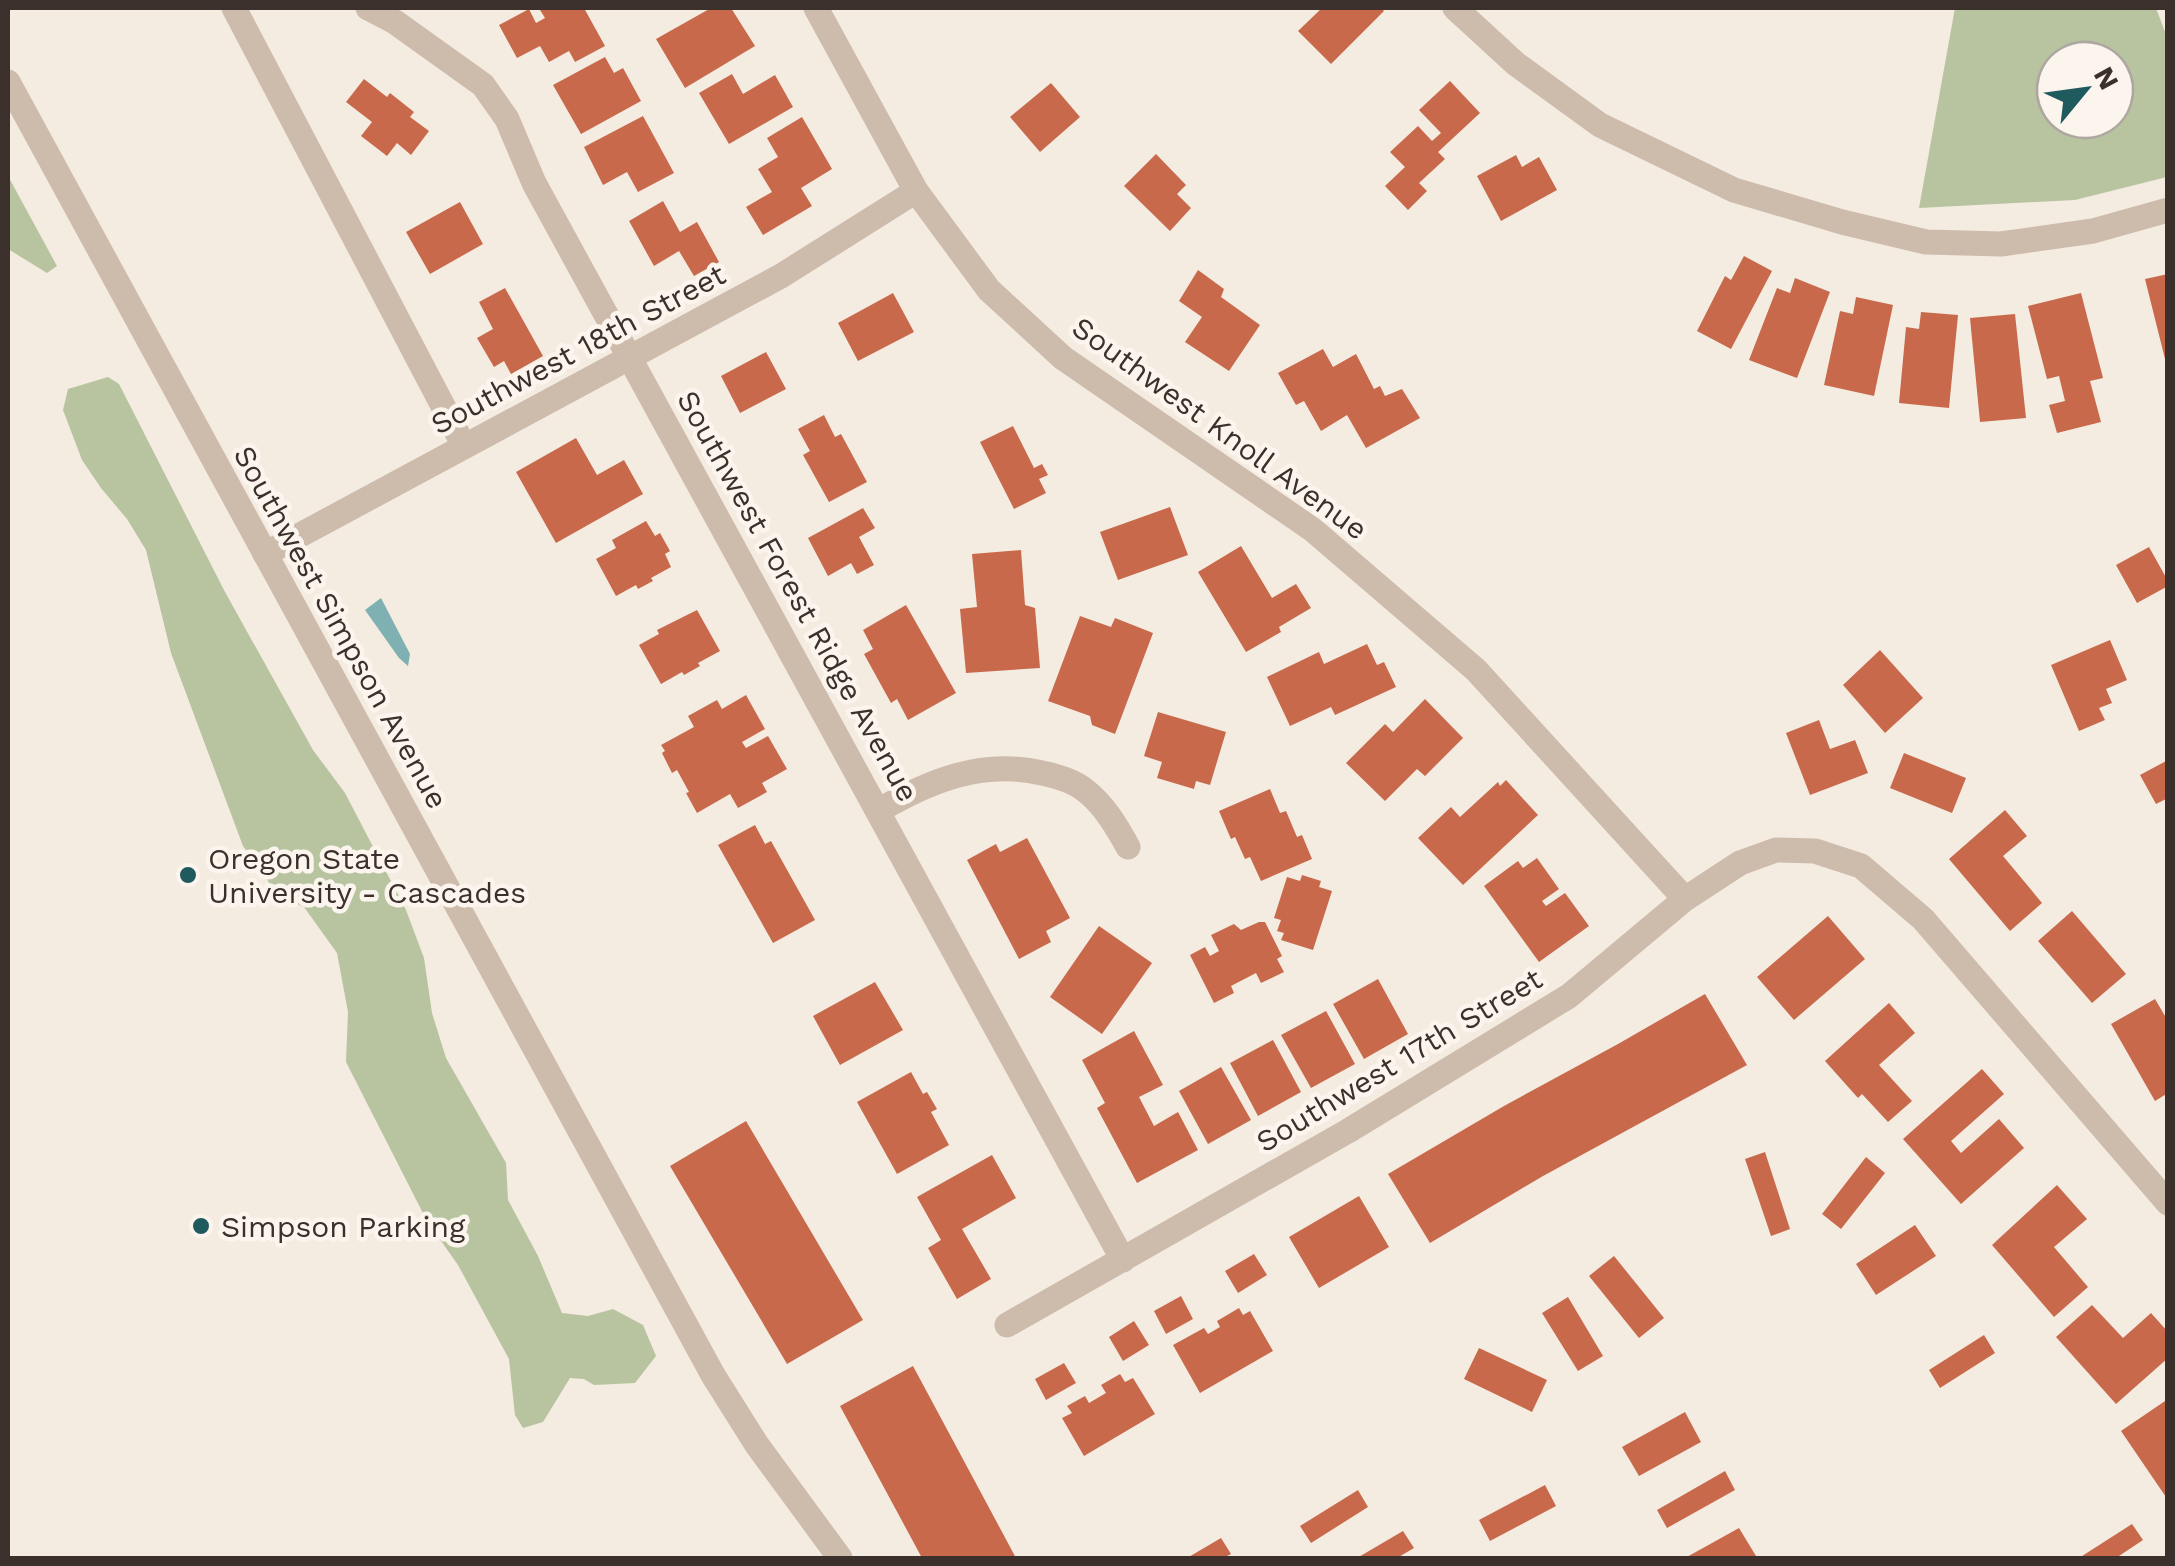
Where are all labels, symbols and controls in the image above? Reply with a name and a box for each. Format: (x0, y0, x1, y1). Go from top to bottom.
north arrow (2035, 40, 2135, 140)
text: N (2087, 61, 2126, 95)
street label: Southwest 18th Street (425, 256, 732, 442)
street label: Southwest Knoll Avenue (1066, 309, 1374, 547)
street label: Southwest Forest Ridge Avenue (670, 384, 926, 808)
street label: Southwest Simpson Avenue (227, 440, 455, 814)
place label: Oregon State University - Cascades (208, 841, 526, 910)
marker: Oregon State University - Cascades (177, 864, 199, 886)
street label: Southwest 17th Street (1250, 961, 1548, 1159)
place label: Simpson Parking (221, 1209, 465, 1244)
marker: Simpson Parking (190, 1215, 212, 1237)

